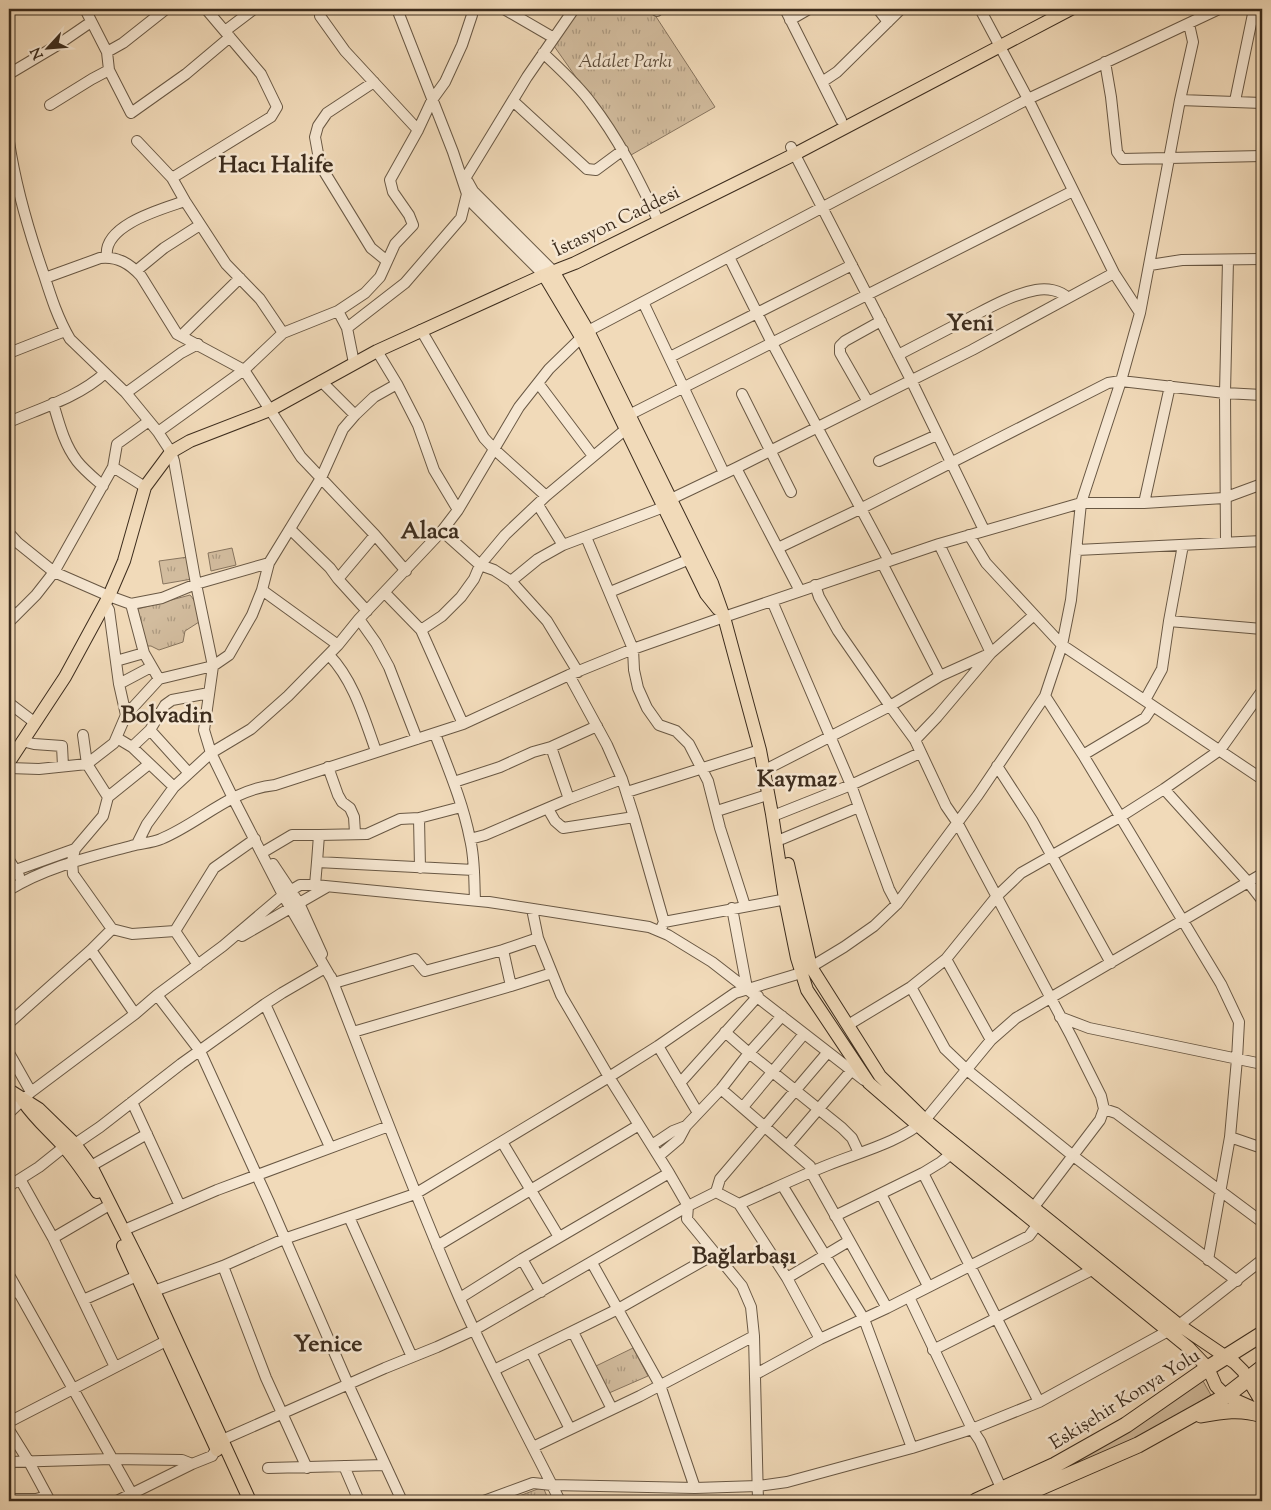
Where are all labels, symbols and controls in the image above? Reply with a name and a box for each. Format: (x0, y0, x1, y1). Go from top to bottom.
north arrow (22, 22, 72, 72)
text: N (27, 43, 50, 62)
park label: Adalet Parkı (578, 49, 672, 76)
district label: Hacı Halife (218, 149, 334, 183)
street label: İstasyon Caddesi (549, 180, 685, 265)
district label: Yeni (947, 307, 994, 341)
district label: Alaca (401, 515, 460, 549)
district label: Bolvadin (121, 699, 214, 733)
district label: Kaymaz (757, 763, 837, 797)
district label: Bağlarbaşı (692, 1240, 796, 1274)
district label: Yenice (294, 1328, 362, 1362)
street label: Eskişehir Konya Yolu (1045, 1343, 1206, 1457)

